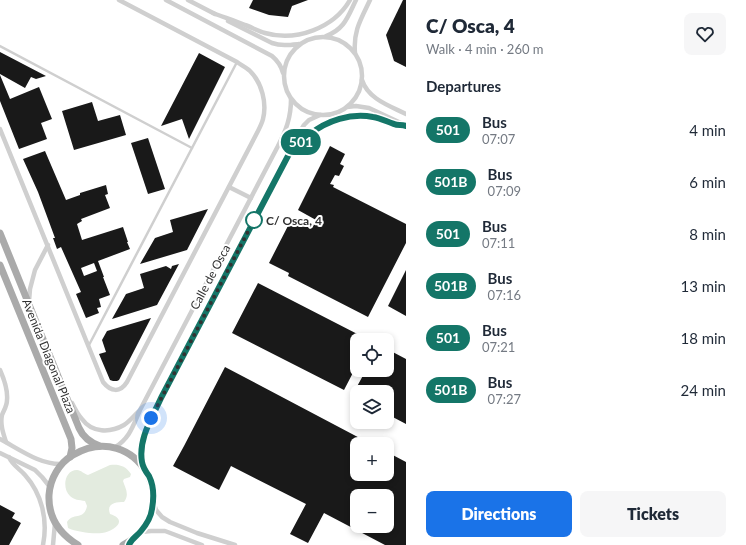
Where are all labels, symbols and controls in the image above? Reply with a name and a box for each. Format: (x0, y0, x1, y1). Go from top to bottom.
button: heart (684, 13, 726, 55)
text: C/ Osca, 4 (426, 14, 515, 37)
text: Walk · 4 min · 260 m (426, 41, 544, 57)
text: Departures (426, 77, 501, 95)
text: Bus (482, 113, 507, 131)
text: 501 (436, 121, 460, 138)
text: 4 min (689, 121, 726, 139)
line badge: 501 (278, 129, 324, 155)
text: 07:07 (482, 131, 515, 147)
text: 501 (289, 133, 313, 150)
text: Bus (488, 165, 512, 183)
text: 501B (434, 173, 468, 190)
text: 6 min (689, 173, 726, 191)
text: 07:09 (488, 183, 521, 199)
marker: C/ Osca, 4 (245, 211, 263, 229)
place label: C/ Osca, 4 (266, 213, 322, 228)
text: Bus (482, 217, 507, 235)
text: 501 (436, 225, 460, 242)
text: 8 min (689, 225, 726, 243)
text: 07:11 (482, 235, 515, 251)
street label: Calle de Osca (187, 242, 233, 312)
text: Bus (488, 269, 512, 287)
text: 501B (434, 277, 468, 294)
text: 13 min (680, 277, 726, 295)
text: 07:16 (488, 287, 521, 303)
street label: Avenida Diagonal Plaza (19, 297, 79, 415)
text: Bus (482, 321, 507, 339)
text: 501 (436, 329, 460, 346)
text: 18 min (680, 329, 726, 347)
map controls (350, 333, 394, 533)
button: locate (350, 333, 394, 377)
text: 07:21 (482, 339, 515, 355)
text: Bus (488, 373, 512, 391)
text: 501B (434, 381, 468, 398)
text: 24 min (680, 381, 726, 399)
button: layers (350, 385, 394, 429)
text: 07:27 (488, 391, 521, 407)
your location (141, 408, 161, 428)
button: + (350, 437, 394, 481)
button: − (350, 489, 394, 533)
button: Directions (426, 491, 572, 537)
button: Tickets (580, 491, 726, 537)

